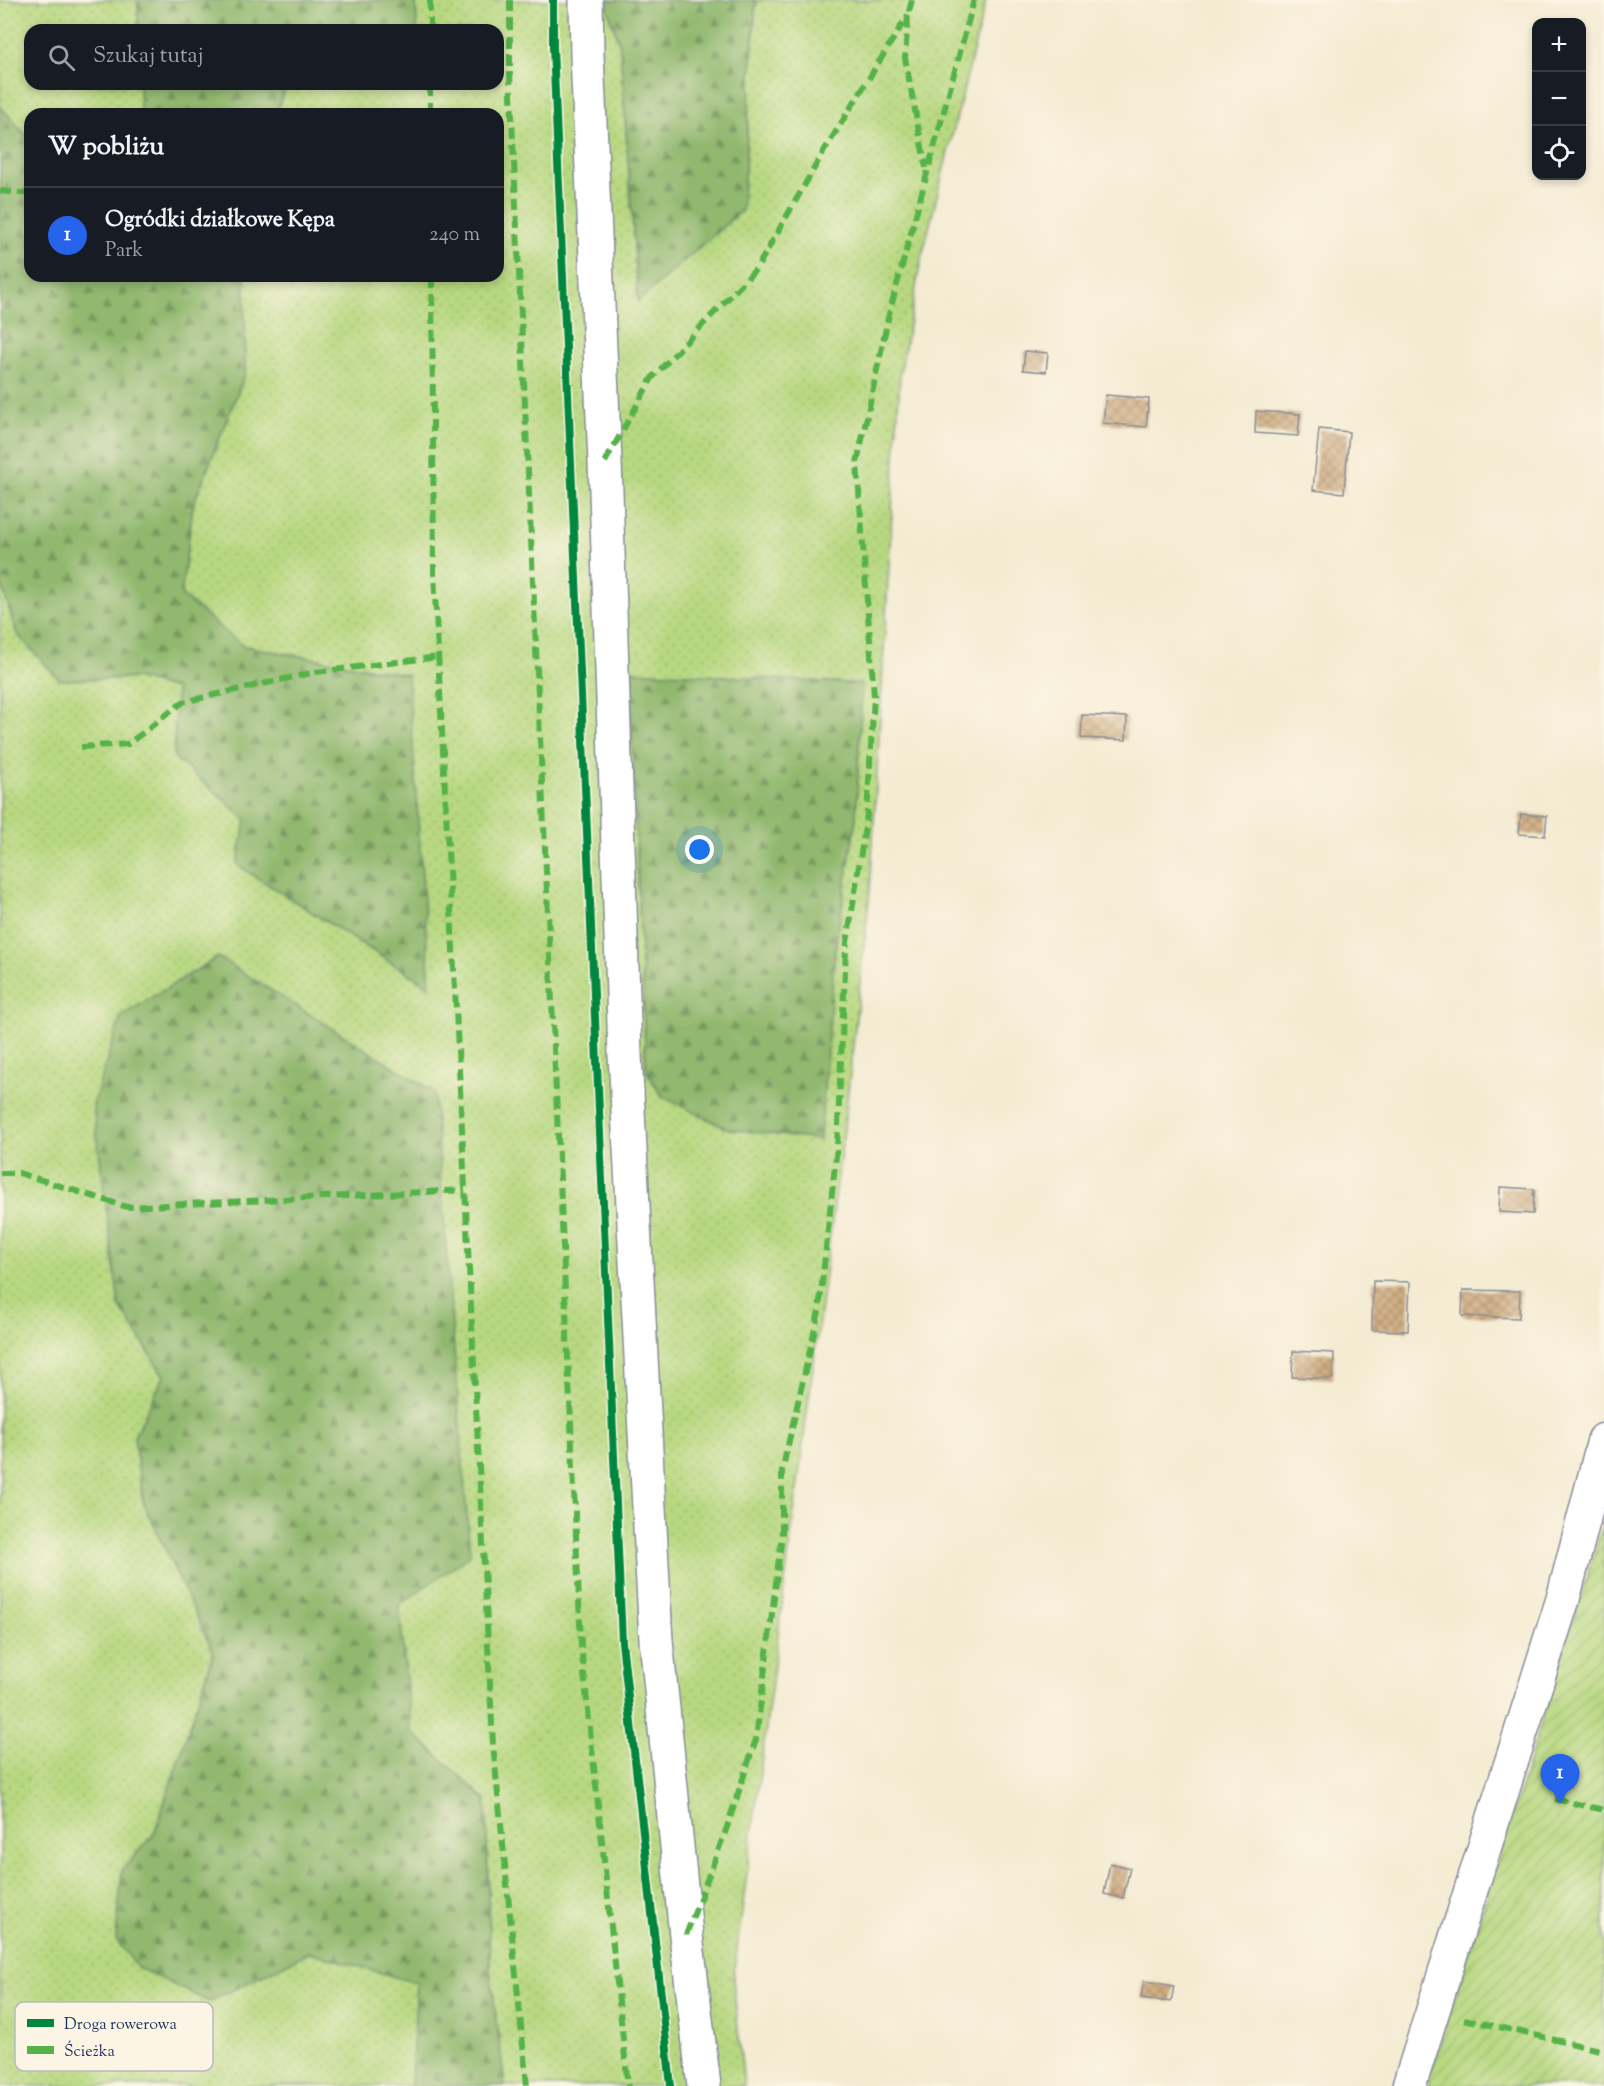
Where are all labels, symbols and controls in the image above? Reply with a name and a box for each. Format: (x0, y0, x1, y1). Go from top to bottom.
map controls (1532, 18, 1586, 180)
button: + (1532, 18, 1586, 72)
search box (24, 24, 504, 90)
icon: search (45, 41, 78, 74)
text: Szukaj tutaj (93, 41, 204, 73)
button: − (1532, 72, 1586, 126)
button: locate (1532, 126, 1586, 180)
text: W pobliżu (48, 129, 164, 166)
text: Ogródki działkowe Kępa (105, 205, 335, 237)
text: 1 (64, 221, 71, 250)
text: 240 m (429, 221, 480, 250)
text: Park (105, 237, 143, 266)
your location (685, 835, 714, 864)
pin: 1 (1540, 1754, 1580, 1804)
legend (15, 2002, 213, 2071)
text: Droga rowerowa (64, 2014, 178, 2037)
text: Ścieżka (64, 2040, 115, 2064)

